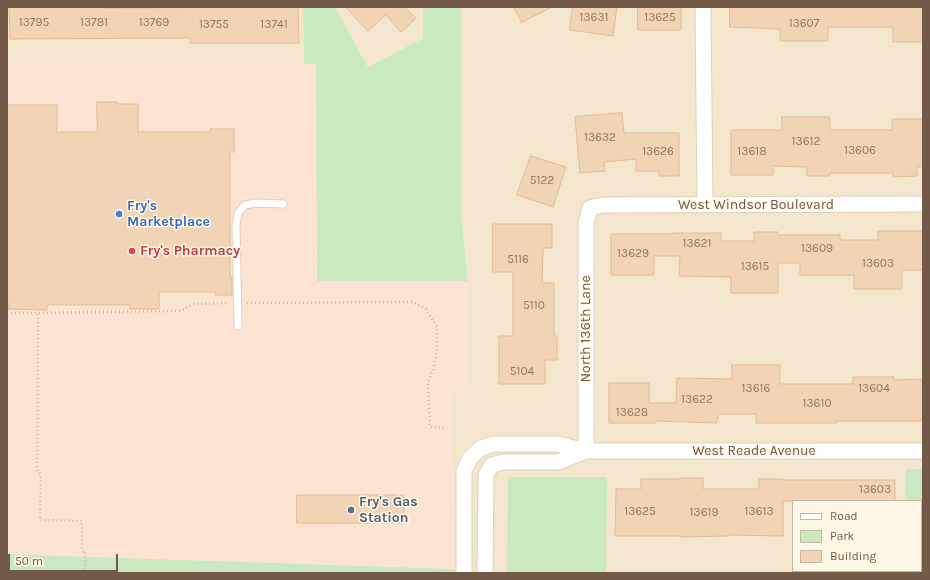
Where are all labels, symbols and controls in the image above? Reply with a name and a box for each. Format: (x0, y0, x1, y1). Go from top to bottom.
house number: 13631 (580, 11, 608, 25)
house number: 13625 (644, 11, 676, 25)
house number: 13795 (19, 16, 49, 30)
house number: 13781 (80, 16, 108, 30)
house number: 13769 (139, 16, 169, 30)
house number: 13607 (789, 17, 819, 31)
house number: 13755 (199, 18, 229, 32)
house number: 13741 (260, 18, 288, 32)
house number: 13632 (584, 131, 616, 145)
house number: 13612 (792, 135, 820, 149)
house number: 13606 (844, 144, 876, 158)
house number: 13626 (642, 145, 674, 159)
house number: 13618 (737, 145, 767, 159)
house number: 5122 (530, 174, 554, 188)
street label: West Windsor Boulevard (678, 197, 834, 213)
place label: Fry's Marketplace (127, 198, 210, 230)
marker: Fry's Marketplace (114, 209, 124, 219)
house number: 13621 (683, 237, 711, 251)
house number: 13609 (801, 242, 833, 256)
place label: Fry's Pharmacy (140, 243, 240, 259)
marker: Fry's Pharmacy (127, 246, 137, 256)
house number: 13629 (617, 247, 649, 261)
house number: 5116 (507, 253, 529, 267)
house number: 13603 (862, 257, 894, 271)
house number: 13615 (741, 260, 769, 274)
street label: North 136th Lane (578, 275, 594, 383)
house number: 5110 (523, 299, 545, 313)
house number: 5104 (510, 365, 534, 379)
house number: 13616 (742, 382, 770, 396)
house number: 13604 (858, 382, 890, 396)
house number: 13622 (681, 393, 713, 407)
house number: 13610 (802, 397, 832, 411)
house number: 13628 (616, 406, 648, 420)
street label: West Reade Avenue (692, 443, 816, 459)
house number: 13603 (859, 483, 891, 497)
place label: Fry's Gas Station (359, 494, 418, 526)
legend (792, 500, 922, 572)
marker: Fry's Gas Station (346, 505, 356, 515)
house number: 13625 (624, 505, 656, 519)
house number: 13613 (745, 505, 773, 519)
house number: 13619 (690, 506, 718, 520)
text: Road (830, 509, 858, 523)
text: Park (830, 529, 854, 543)
scale bar (10, 546, 120, 572)
text: Building (830, 549, 876, 563)
text: 50 m (15, 554, 43, 568)

